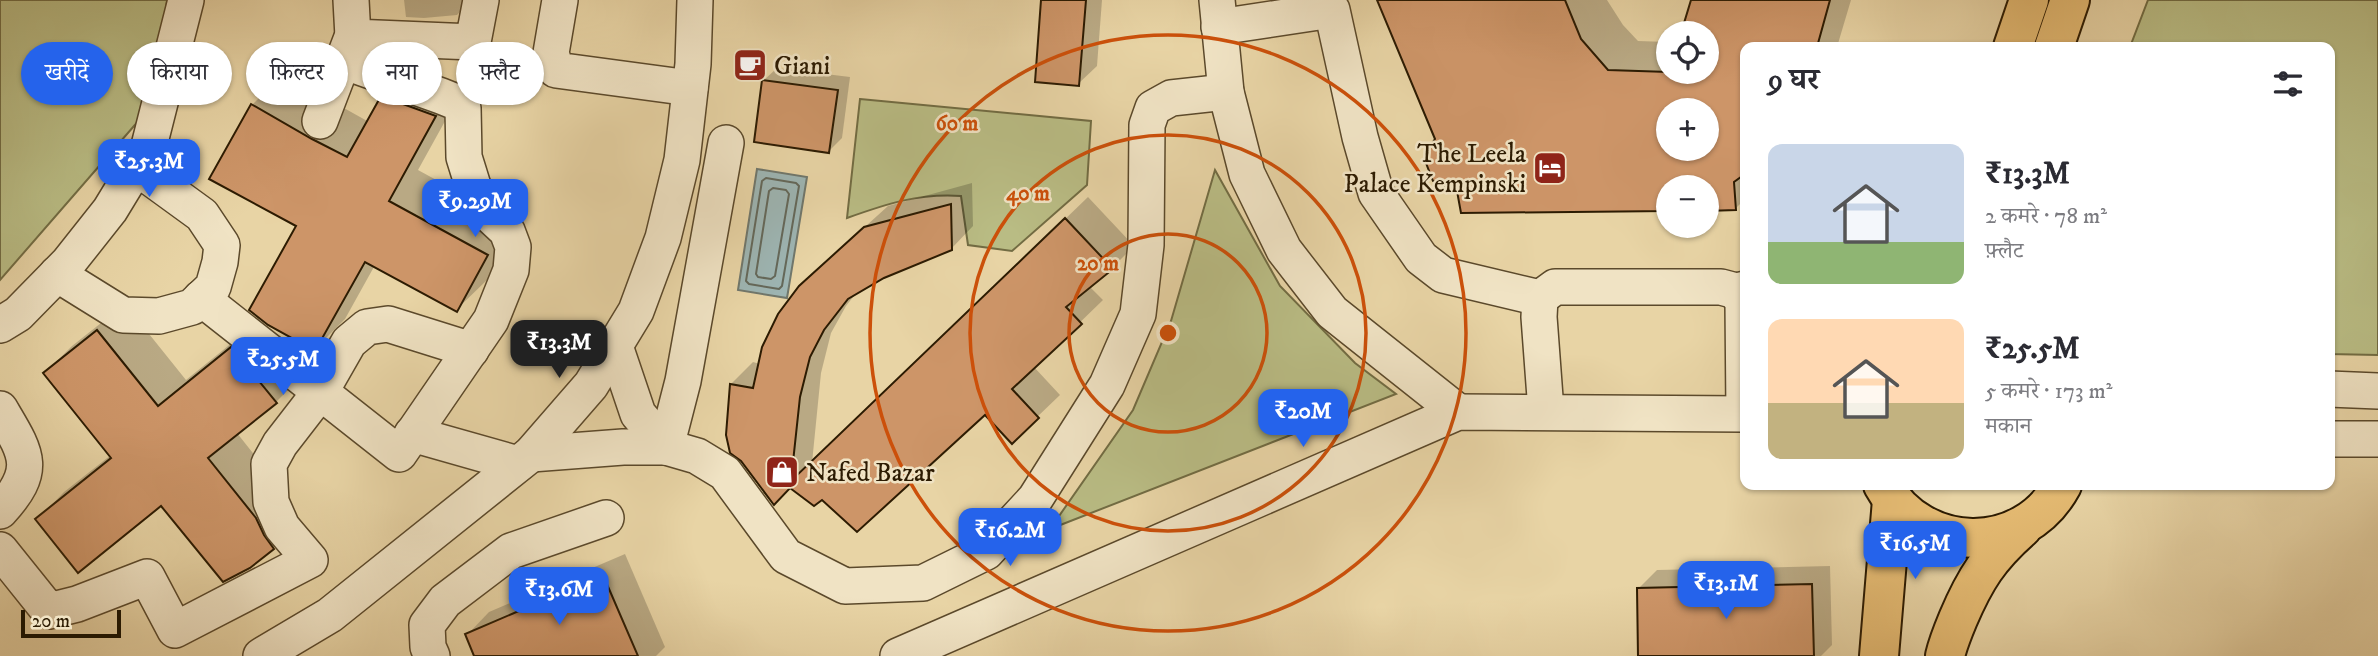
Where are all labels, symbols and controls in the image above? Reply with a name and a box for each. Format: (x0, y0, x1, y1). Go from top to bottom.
map controls (1656, 21, 1719, 238)
button: locate (1656, 21, 1719, 84)
chip: खरीदें (21, 42, 113, 105)
chip: किराया (127, 42, 232, 105)
chip: फ़िल्टर (246, 42, 348, 105)
chip: नया (362, 42, 442, 105)
chip: फ़्लैट (456, 42, 544, 105)
cafe icon: Giani (731, 46, 769, 84)
place label: Giani (774, 50, 830, 83)
text: 9 घर (1768, 62, 1819, 99)
icon: filters (2269, 65, 2307, 103)
button: + (1656, 98, 1719, 161)
text: 60 m (936, 111, 978, 137)
place label: The Leela Palace Kempinski (1344, 138, 1526, 201)
pin: ₹25.3M (92, 140, 206, 199)
text: ₹25.3M (114, 147, 184, 176)
hotel icon: The Leela Palace Kempinski (1531, 149, 1569, 187)
text: ₹13.3M (1985, 156, 2070, 193)
icon: home (1824, 172, 1908, 256)
button: − (1656, 175, 1719, 238)
pin: ₹9.29M (418, 180, 532, 239)
text: 40 m (1006, 181, 1050, 207)
text: ₹9.29M (438, 187, 512, 216)
text: 2 कमरे · 78 m² (1985, 202, 2107, 231)
text: फ़्लैट (1985, 237, 2023, 266)
text: 20 m (1077, 251, 1119, 277)
pin: ₹13.3M (502, 320, 616, 380)
centre of rings (1156, 321, 1180, 345)
text: ₹13.3M (526, 328, 592, 357)
text: ₹25.5M (1985, 331, 2080, 368)
pin: ₹25.5M (226, 338, 340, 397)
text: ₹25.5M (247, 345, 319, 374)
icon: home (1824, 347, 1908, 431)
text: 5 कमरे · 173 m² (1985, 377, 2113, 406)
pin: ₹20M (1262, 390, 1344, 449)
text: ₹20M (1274, 397, 1332, 426)
text: मकान (1985, 412, 2032, 441)
shop icon: Nafed Bazar (763, 453, 801, 491)
place label: Nafed Bazar (806, 457, 935, 490)
pin: ₹16.2M (953, 508, 1067, 568)
text: ₹16.2M (974, 516, 1046, 545)
pin: ₹16.5M (1858, 522, 1972, 581)
text: ₹16.5M (1880, 529, 1950, 558)
pin: ₹13.1M (1669, 562, 1783, 621)
pin: ₹13.6M (502, 568, 616, 627)
text: ₹13.1M (1694, 569, 1758, 598)
text: ₹13.6M (525, 575, 593, 604)
scale bar (21, 607, 121, 639)
text: 20 m (32, 610, 70, 633)

